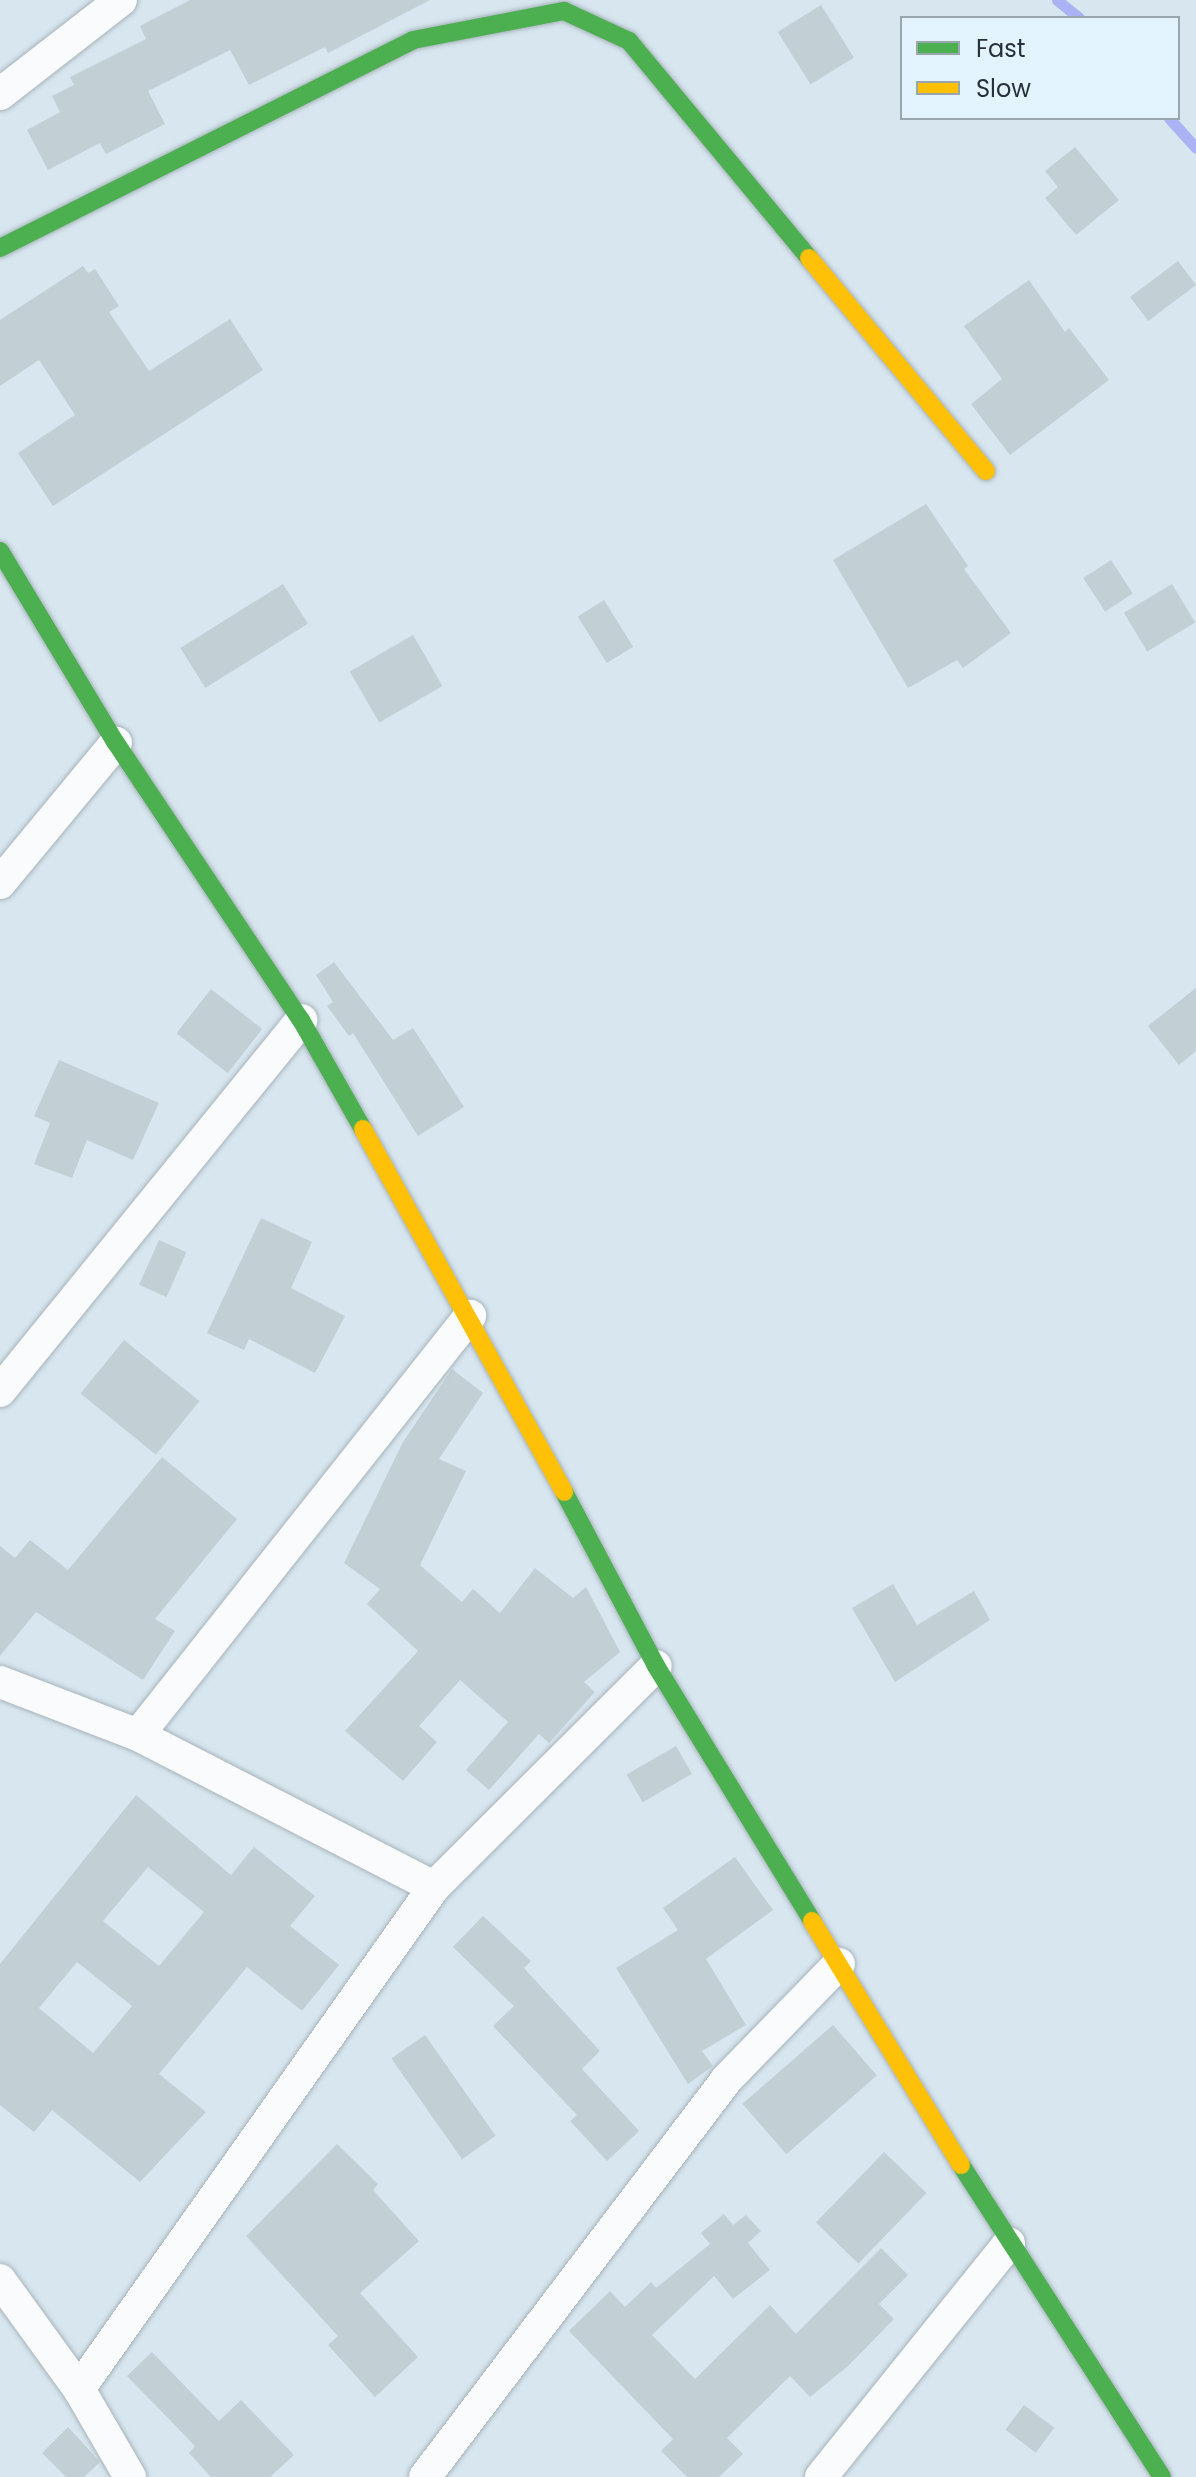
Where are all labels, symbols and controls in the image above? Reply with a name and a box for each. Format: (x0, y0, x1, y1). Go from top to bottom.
legend (900, 16, 1180, 120)
text: Fast (976, 32, 1026, 65)
text: Slow (976, 72, 1031, 105)

